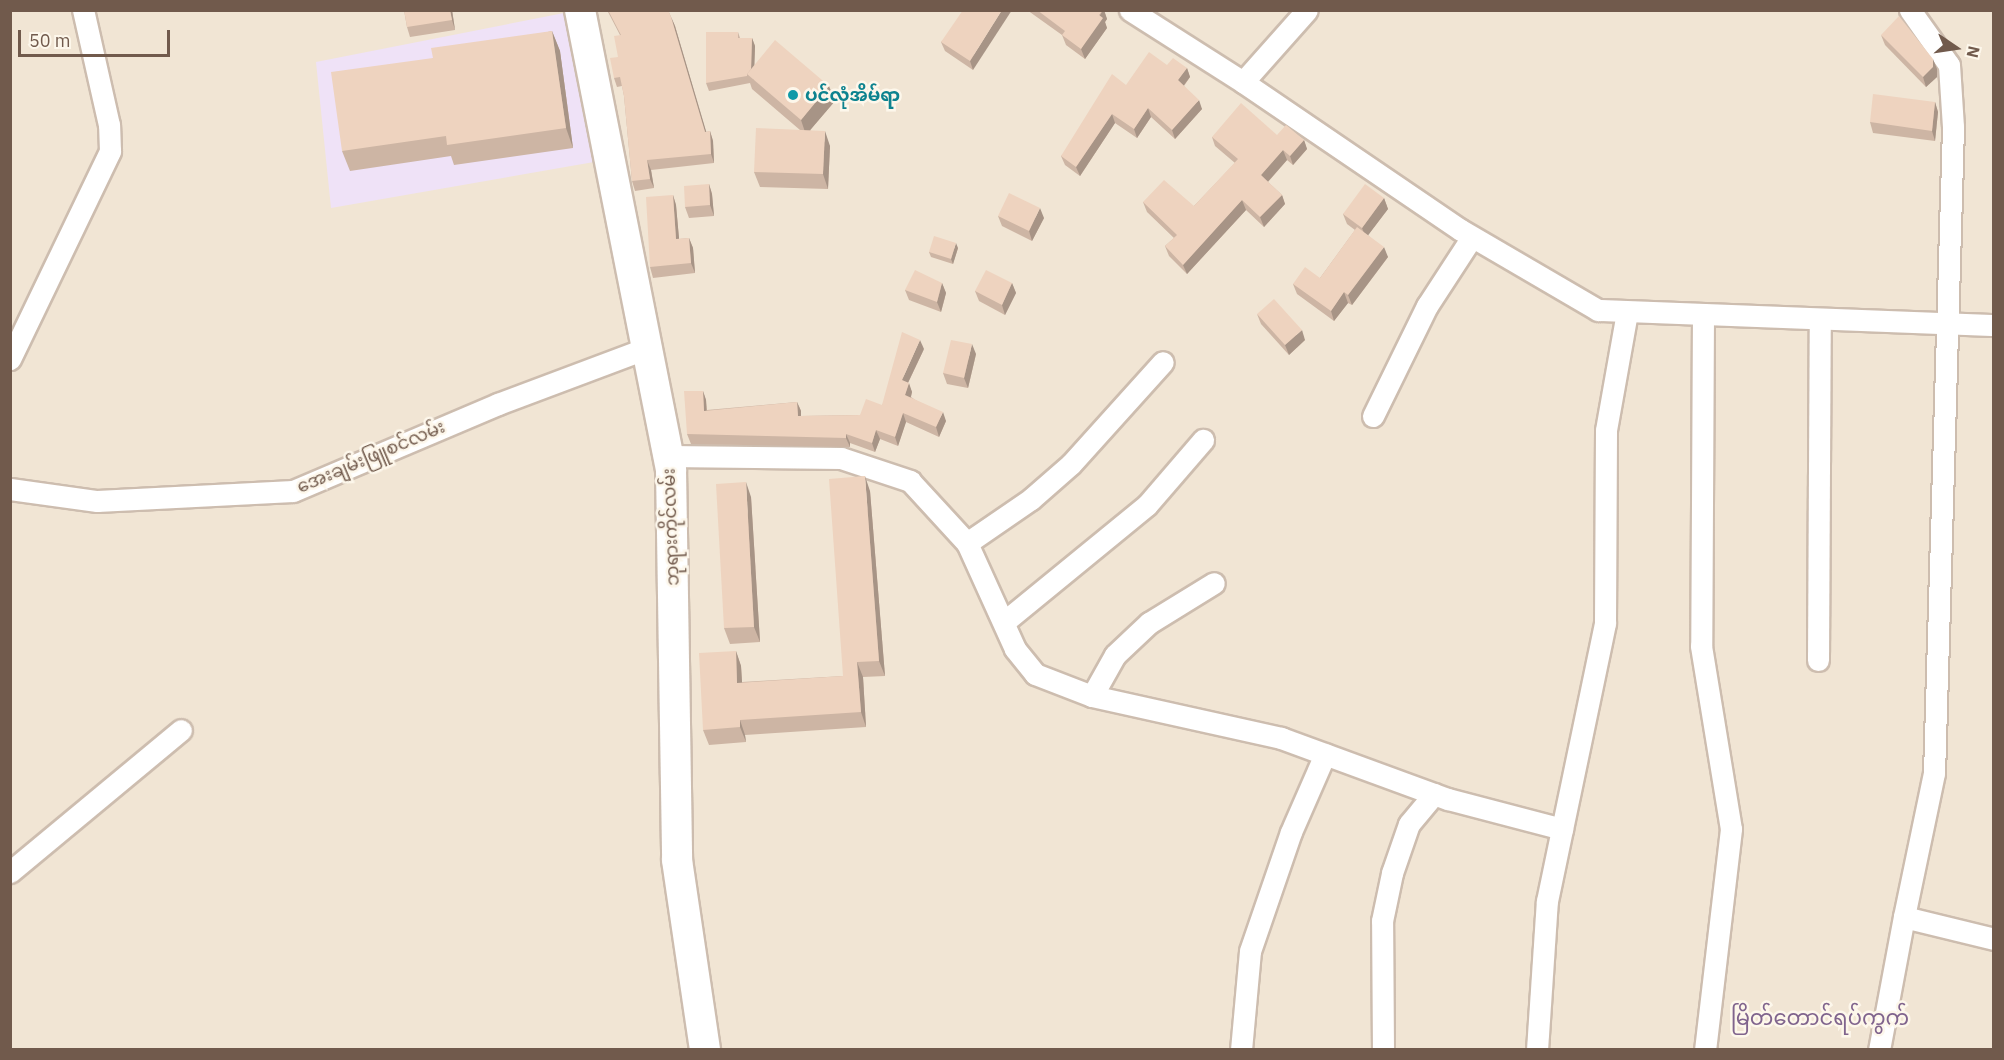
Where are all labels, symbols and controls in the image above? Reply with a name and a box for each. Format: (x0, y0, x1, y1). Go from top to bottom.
scale bar (21, 18, 172, 56)
north arrow (1926, 18, 1986, 78)
text: 50 m (29, 29, 71, 52)
text: N (1962, 44, 1985, 60)
place label: ပင်လုံအိမ်ရာ (805, 84, 900, 106)
marker: ပင်လုံအိမ်ရာ (786, 88, 800, 102)
street label: အေးချမ်းဖြူစင်လမ်း (294, 416, 448, 498)
street label: ဘုရားကိုင်လမ်း (658, 468, 684, 586)
district label: မြိတ်တောင်ရပ်ကွက် (1731, 1004, 1909, 1030)

